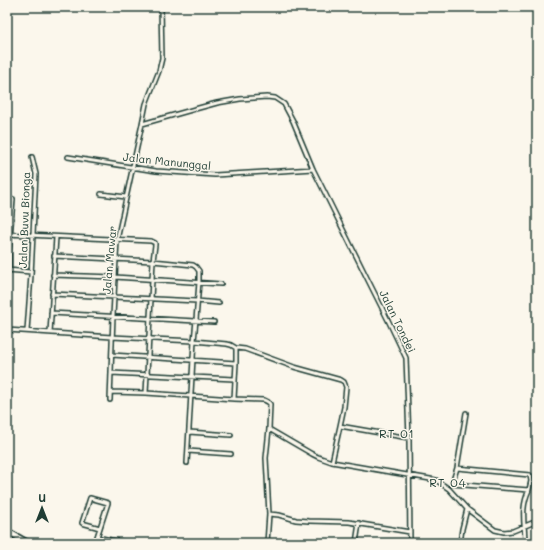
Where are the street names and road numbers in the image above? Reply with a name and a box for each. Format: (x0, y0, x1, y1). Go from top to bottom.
street label: Jalan Manunggal (122, 149, 212, 173)
street label: Jalan Buvu Bionga (15, 171, 33, 268)
street label: Jalan Mawar (99, 225, 119, 295)
street label: Jalan Tondei (376, 287, 420, 355)

